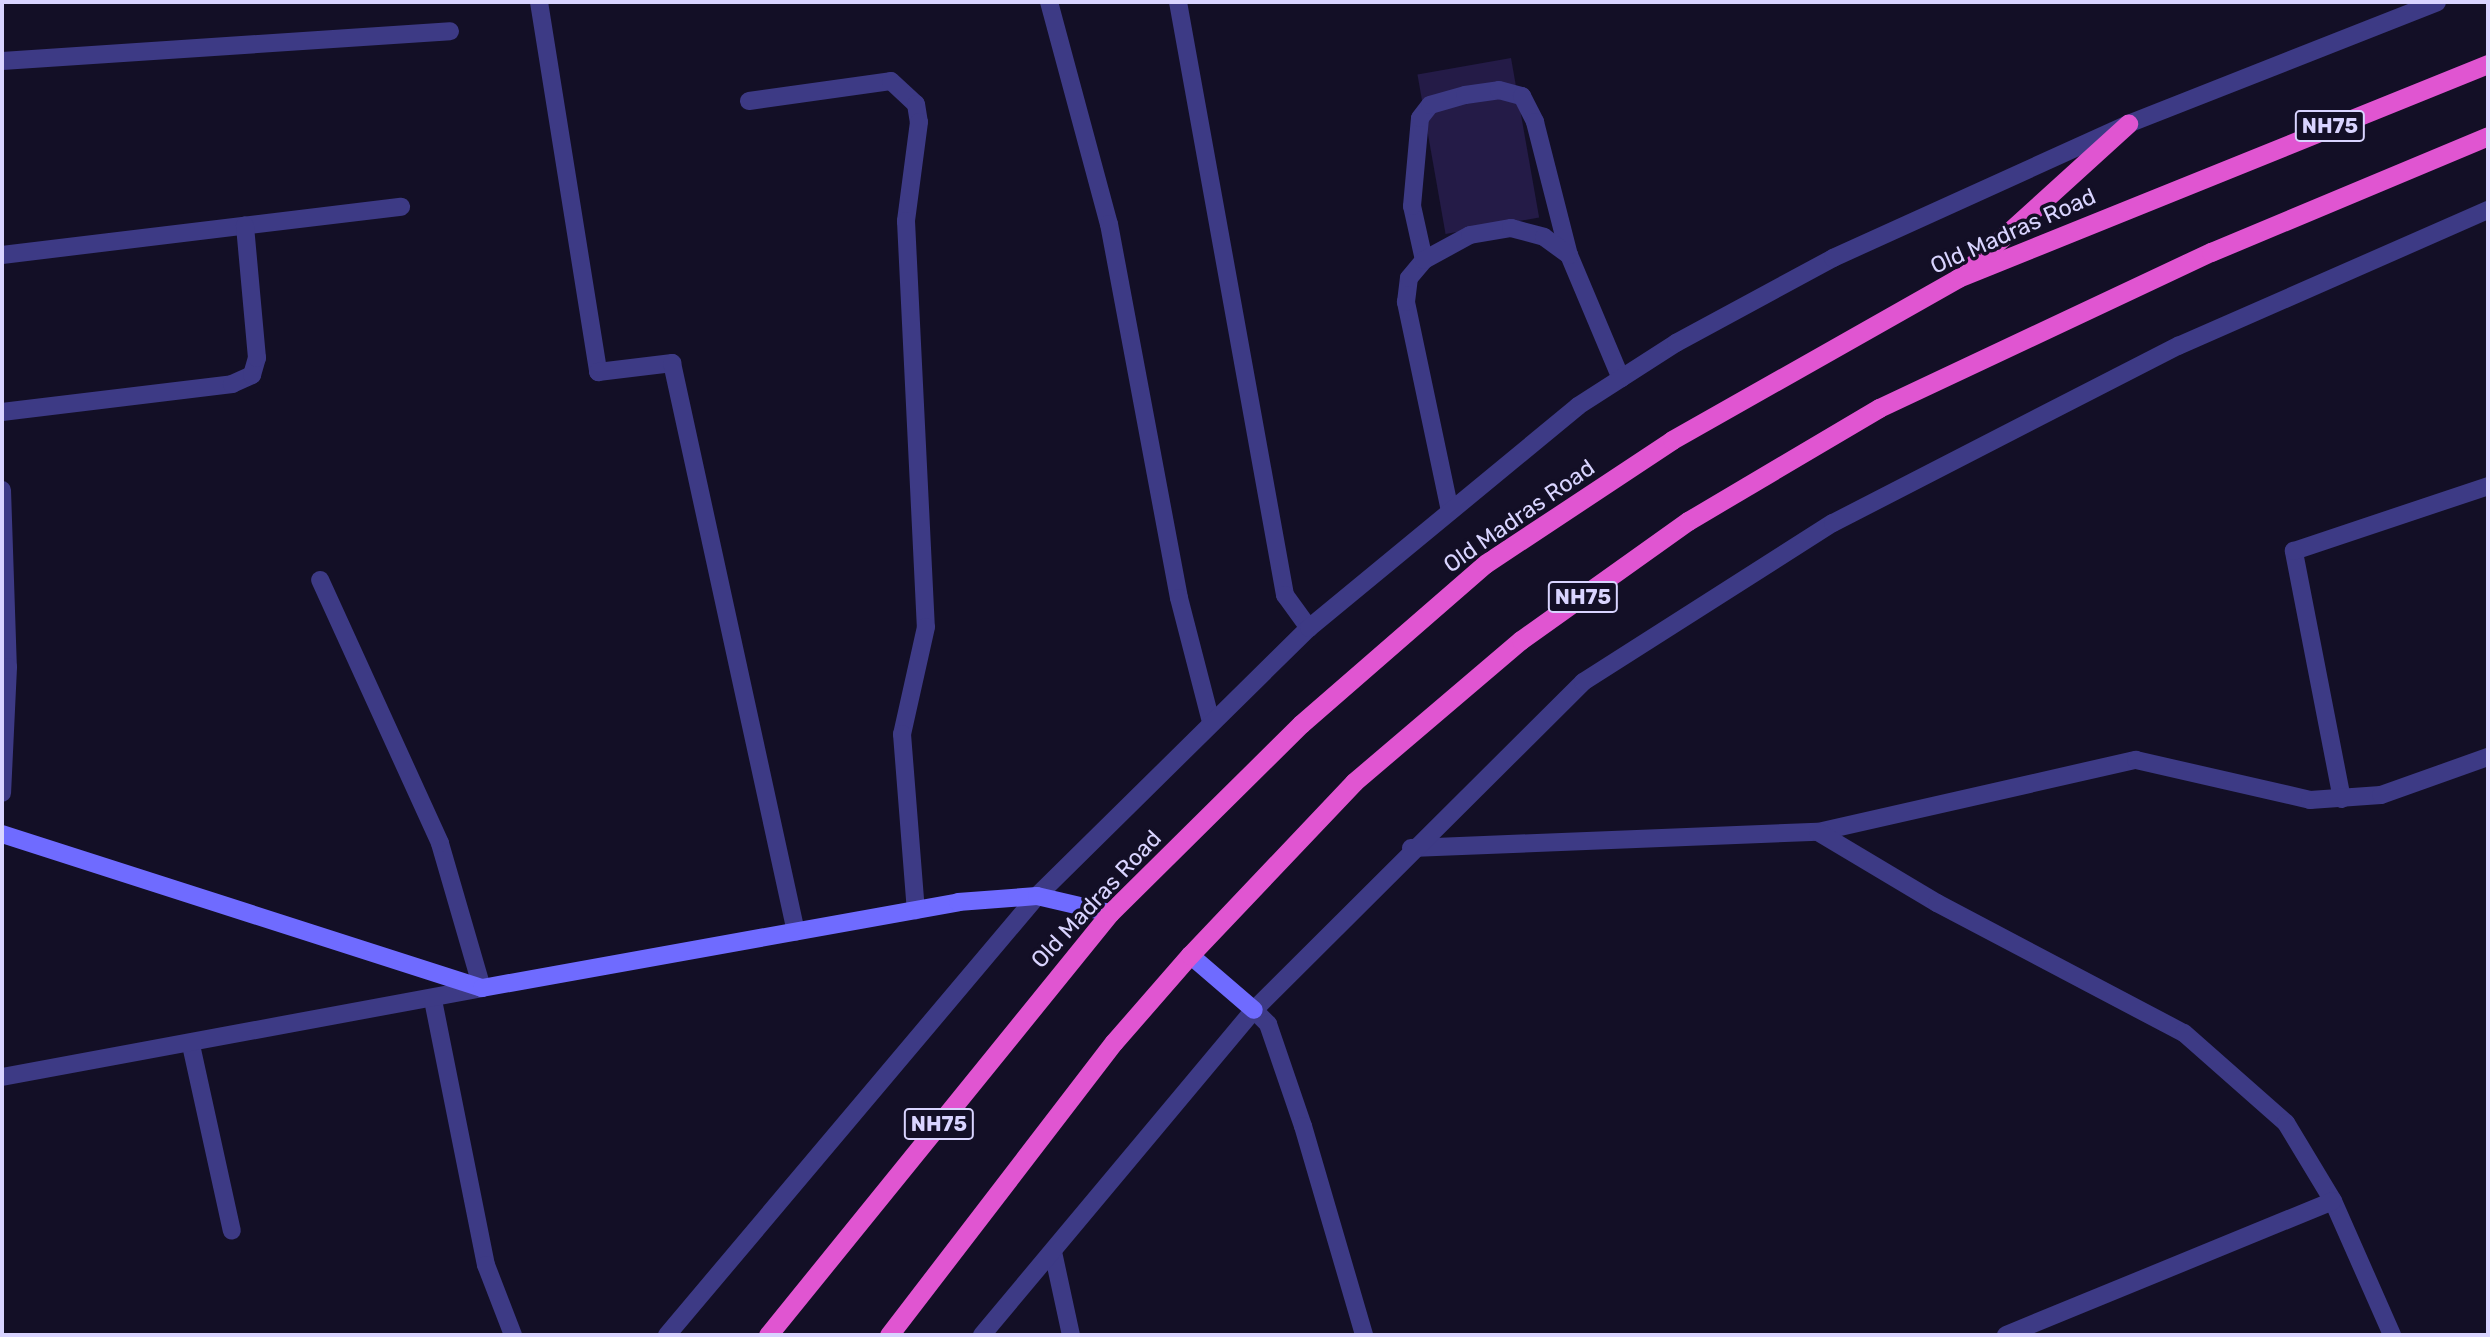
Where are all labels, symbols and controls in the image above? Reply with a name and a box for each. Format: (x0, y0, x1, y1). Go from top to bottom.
road number: NH75 (2293, 108, 2367, 144)
street label: Old Madras Road (1926, 182, 2100, 280)
street label: Old Madras Road (1438, 454, 1600, 578)
road number: NH75 (1546, 580, 1620, 614)
street label: Old Madras Road (1025, 824, 1167, 974)
road number: NH75 (902, 1106, 976, 1142)

